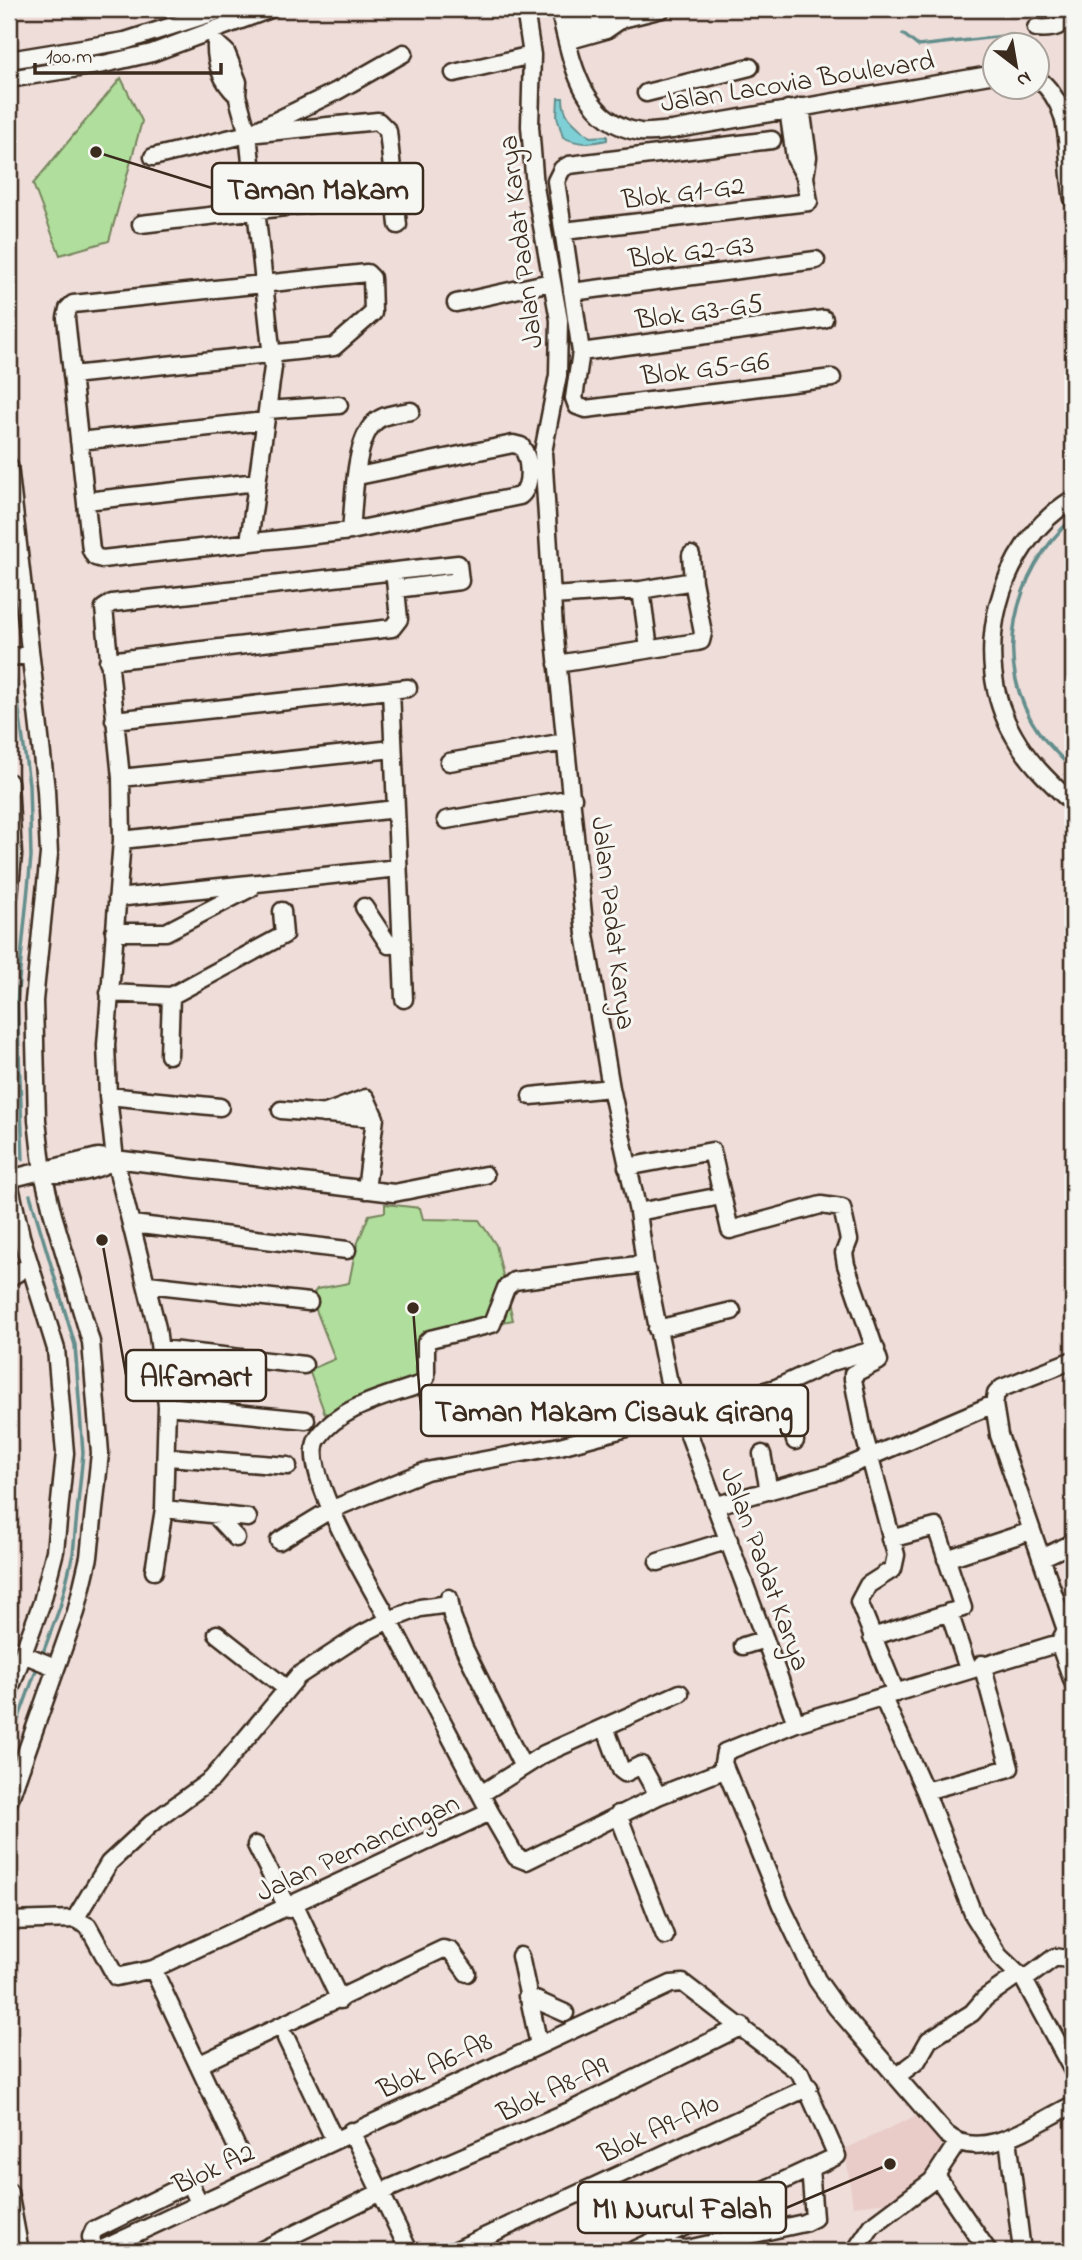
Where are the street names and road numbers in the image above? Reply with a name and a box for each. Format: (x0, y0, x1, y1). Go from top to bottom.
street label: Jalan Lacovia Boulevard (658, 42, 938, 125)
street label: Jalan Padat Karya (489, 133, 556, 350)
street label: Blok G1-G2 (619, 167, 747, 222)
street label: Blok G2-G3 (625, 225, 756, 282)
street label: Blok G3-G5 (632, 284, 766, 343)
street label: Blok G5-G6 (638, 342, 772, 399)
street label: Jalan Padat Karya (578, 815, 645, 1032)
street label: Jalan Padat Karya (708, 1461, 820, 1677)
street label: Jalan Pemancingan (250, 1784, 467, 1914)
street label: Blok A6-A8 (370, 2023, 500, 2112)
street label: Blok A8-A9 (490, 2047, 616, 2135)
street label: Blok A9-A10 (591, 2084, 727, 2176)
street label: Blok A2 (166, 2133, 262, 2207)

